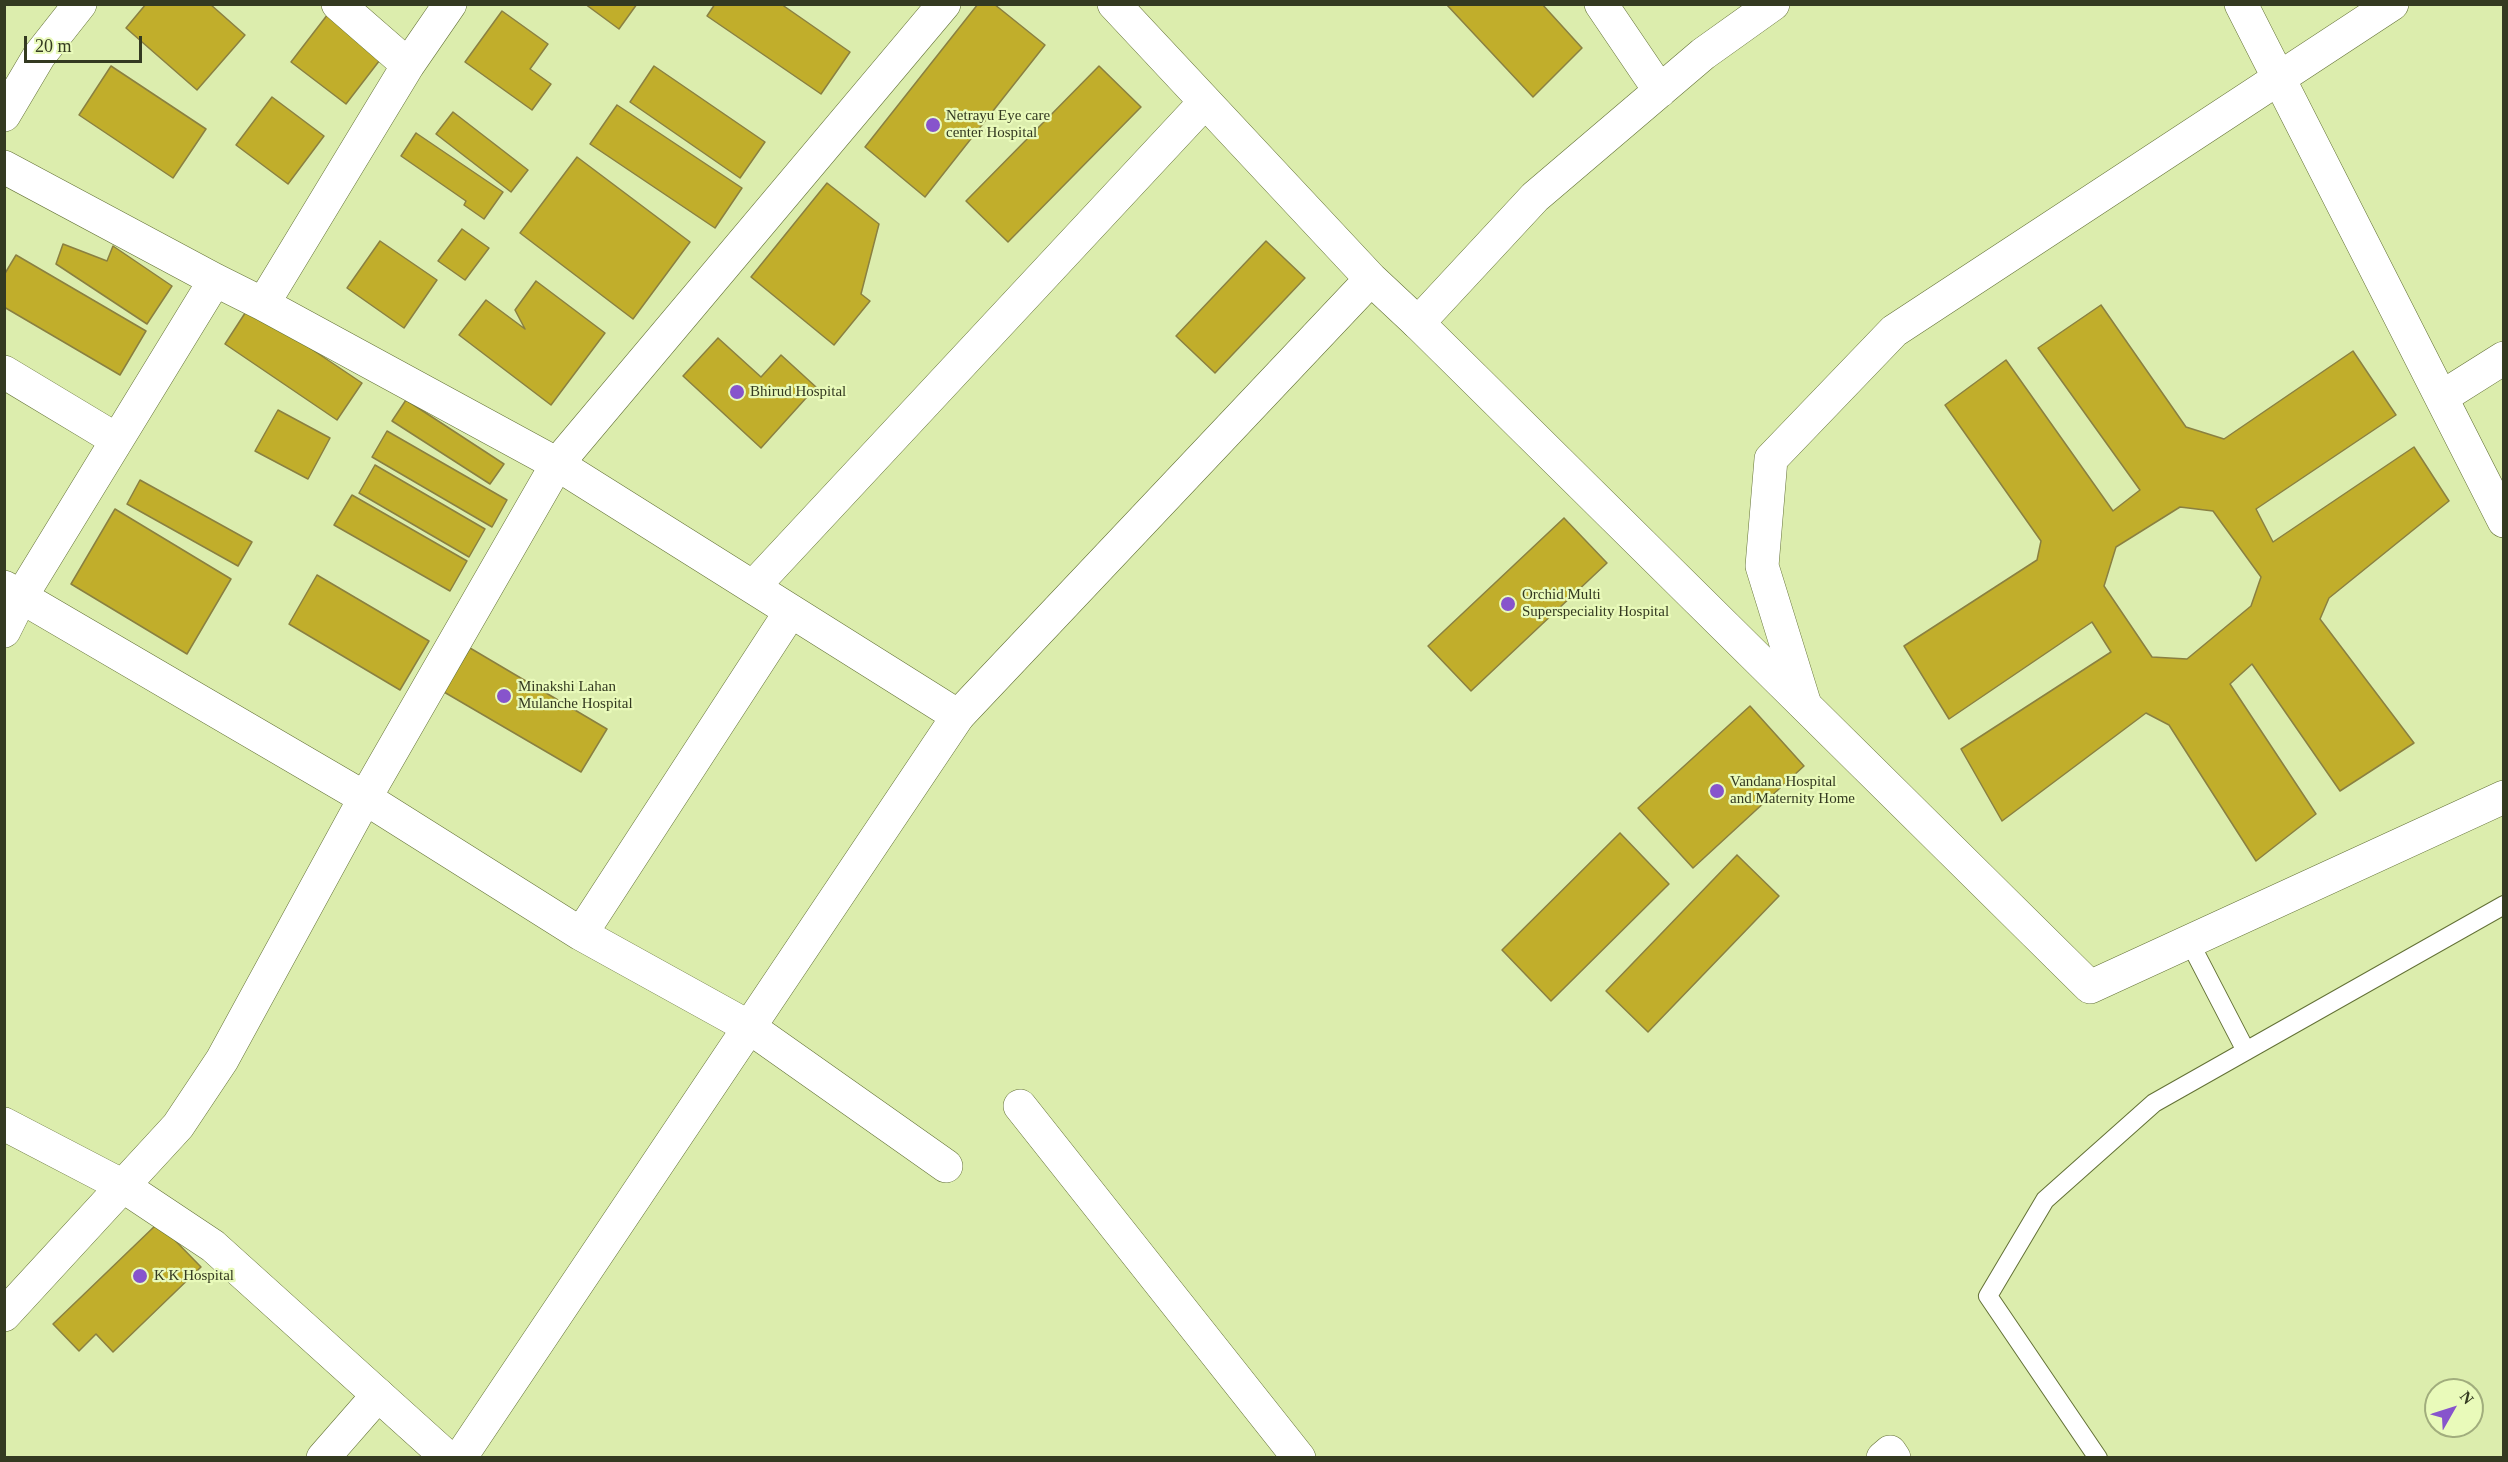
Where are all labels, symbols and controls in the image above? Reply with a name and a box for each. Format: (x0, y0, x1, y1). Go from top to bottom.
scale bar (27, 24, 146, 62)
text: 20 m (35, 36, 72, 56)
place label: Netrayu Eye care center Hospital (946, 107, 1050, 142)
marker: Netrayu Eye care center Hospital (924, 116, 942, 134)
marker: Bhirud Hospital (728, 383, 746, 401)
place label: Bhirud Hospital (750, 383, 846, 401)
place label: Orchid Multi Superspeciality Hospital (1522, 586, 1669, 621)
marker: Orchid Multi Superspeciality Hospital (1499, 595, 1517, 613)
place label: Minakshi Lahan Mulanche Hospital (518, 678, 633, 713)
marker: Minakshi Lahan Mulanche Hospital (495, 687, 513, 705)
place label: Vandana Hospital and Maternity Home (1730, 773, 1855, 808)
marker: Vandana Hospital and Maternity Home (1708, 782, 1726, 800)
marker: K K Hospital (131, 1267, 149, 1285)
place label: K K Hospital (154, 1267, 234, 1285)
north arrow (2424, 1378, 2484, 1438)
text: N (2457, 1388, 2477, 1407)

